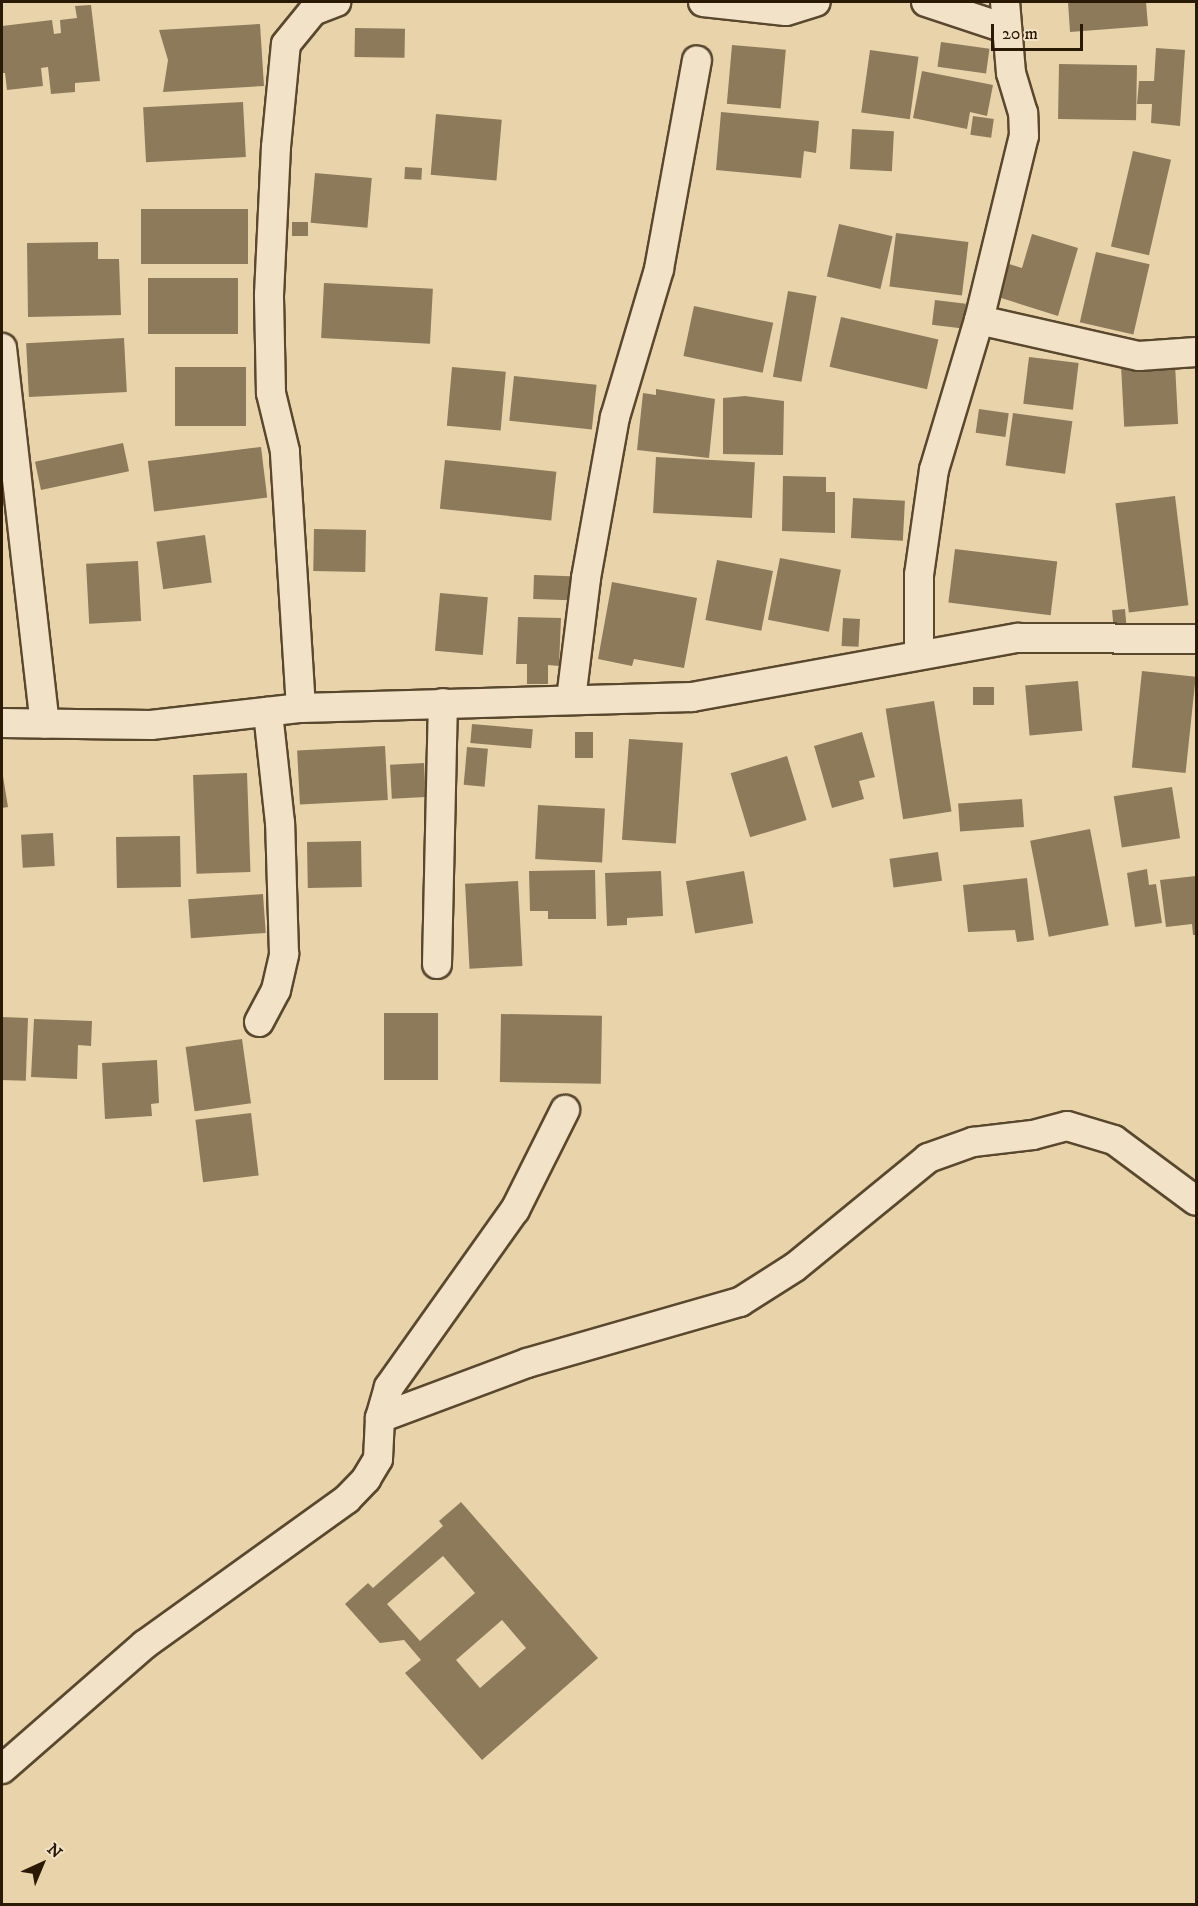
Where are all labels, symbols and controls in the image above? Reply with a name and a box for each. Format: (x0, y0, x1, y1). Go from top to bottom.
scale bar (994, 12, 1086, 50)
text: 20 m (1002, 23, 1038, 45)
north arrow (12, 1834, 72, 1894)
text: N (43, 1839, 66, 1863)

